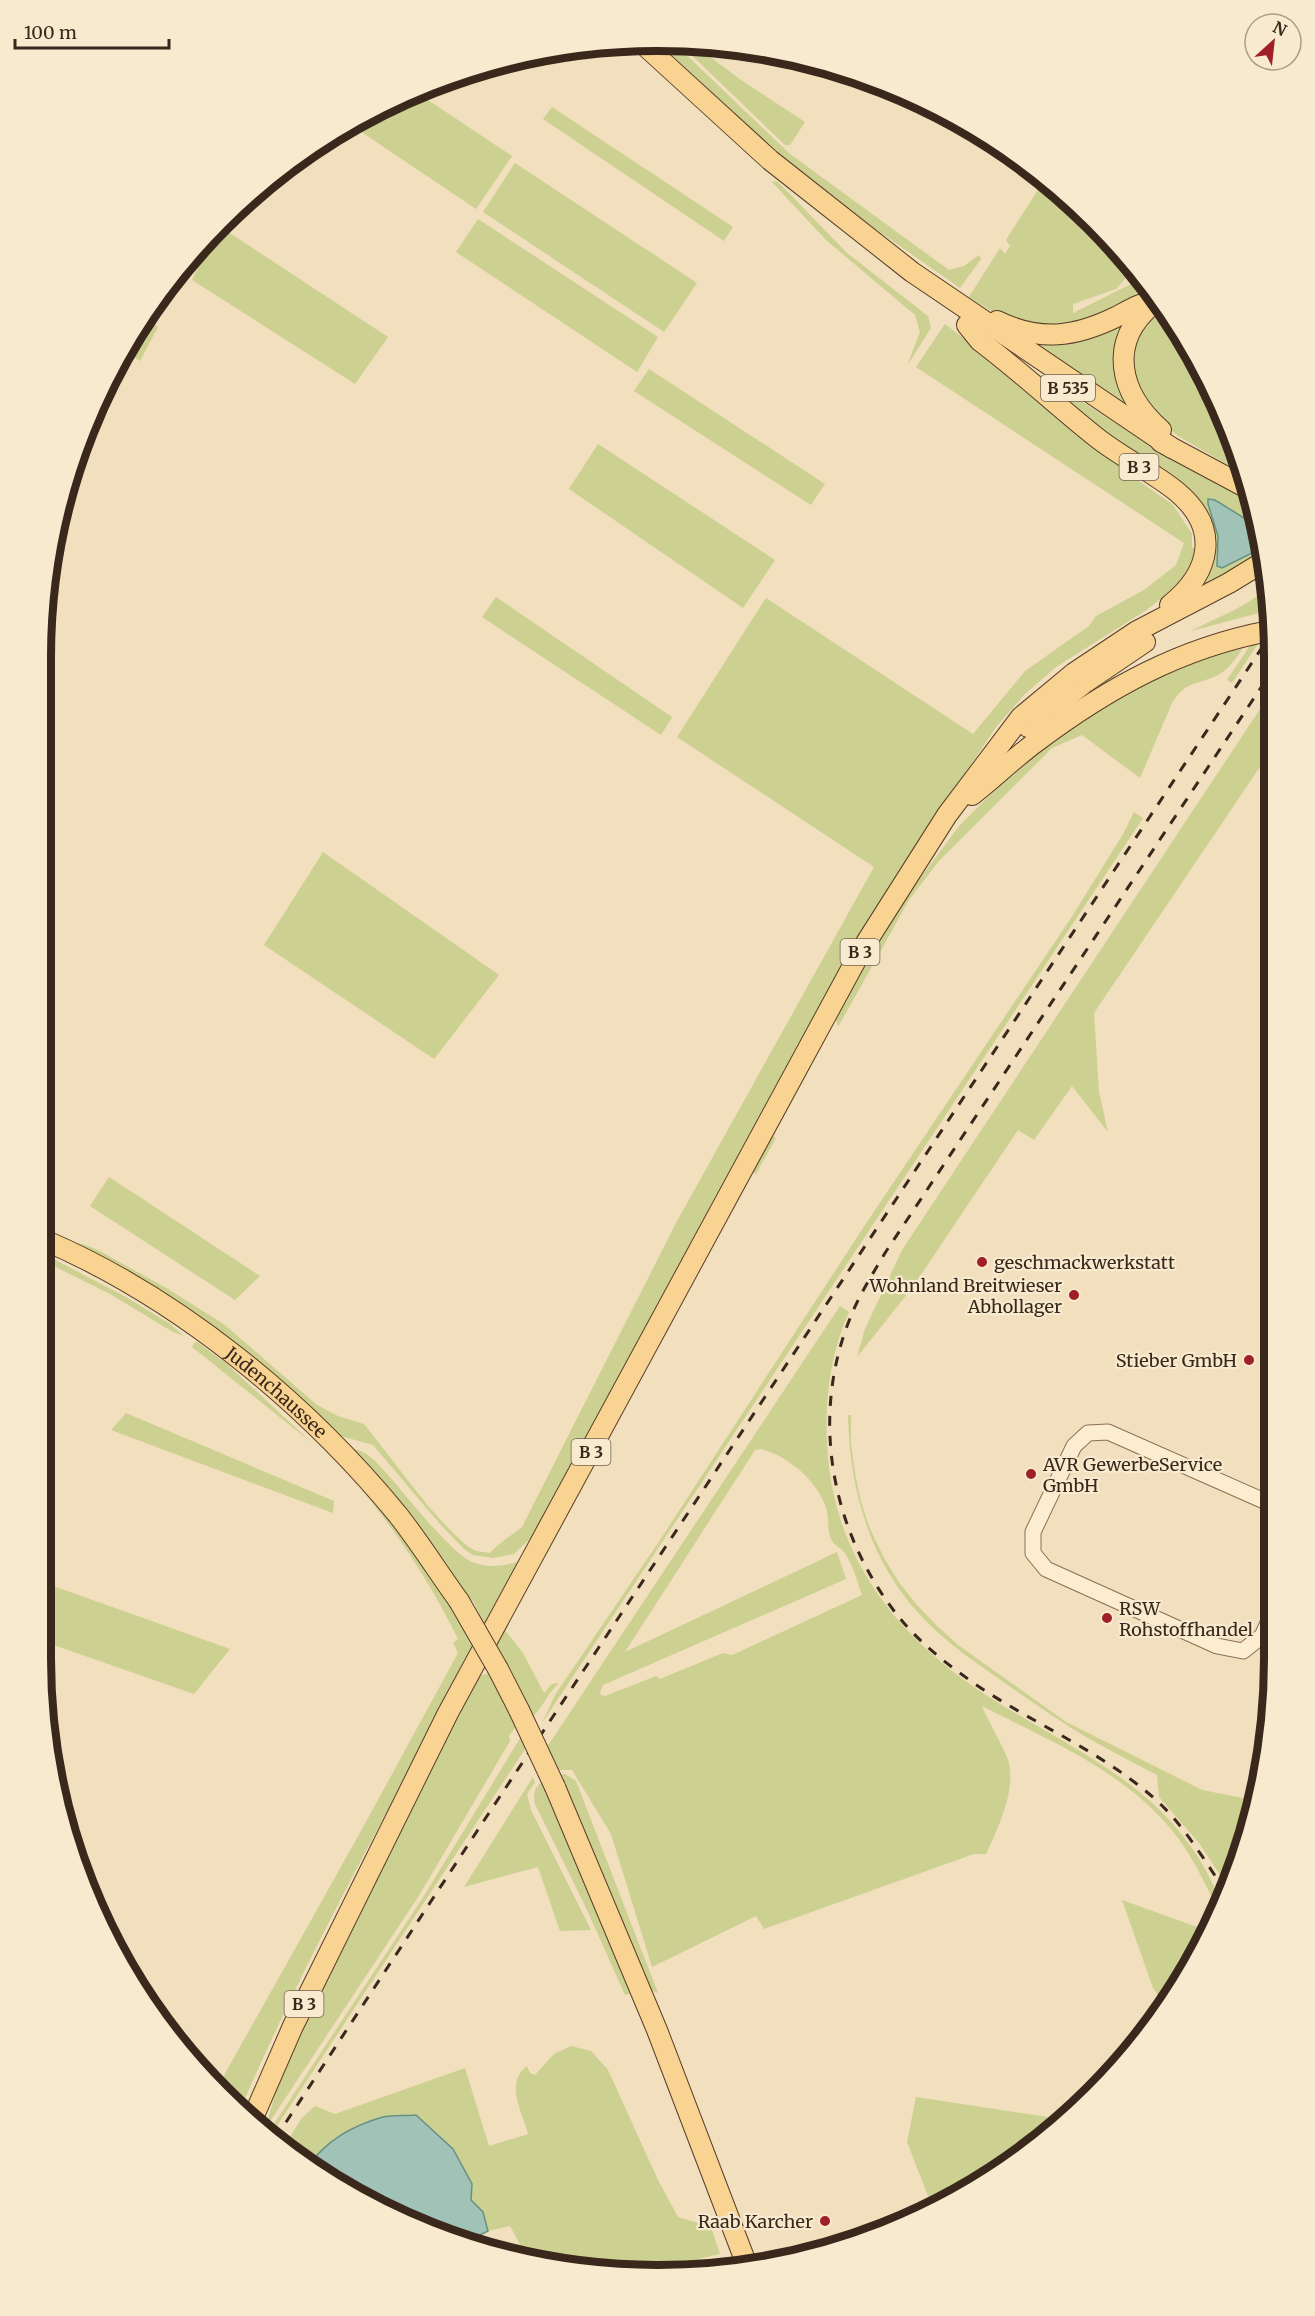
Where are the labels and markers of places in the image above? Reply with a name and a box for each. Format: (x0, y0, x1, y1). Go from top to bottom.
place label: geschmackwerkstatt (994, 1251, 1175, 1274)
marker: geschmackwerkstatt (975, 1255, 989, 1269)
place label: Wohnland Breitwieser Abhollager (869, 1274, 1062, 1318)
marker: Wohnland Breitwieser Abhollager (1067, 1288, 1081, 1302)
place label: Stieber GmbH (1116, 1349, 1237, 1372)
marker: Stieber GmbH (1242, 1353, 1256, 1367)
place label: AVR GewerbeService GmbH (1042, 1453, 1222, 1497)
marker: AVR GewerbeService GmbH (1024, 1467, 1038, 1481)
place label: RSW Rohstoffhandel (1119, 1597, 1254, 1641)
marker: RSW Rohstoffhandel (1100, 1611, 1114, 1625)
place label: Raab Karcher (698, 2210, 813, 2233)
marker: Raab Karcher (818, 2214, 832, 2228)

